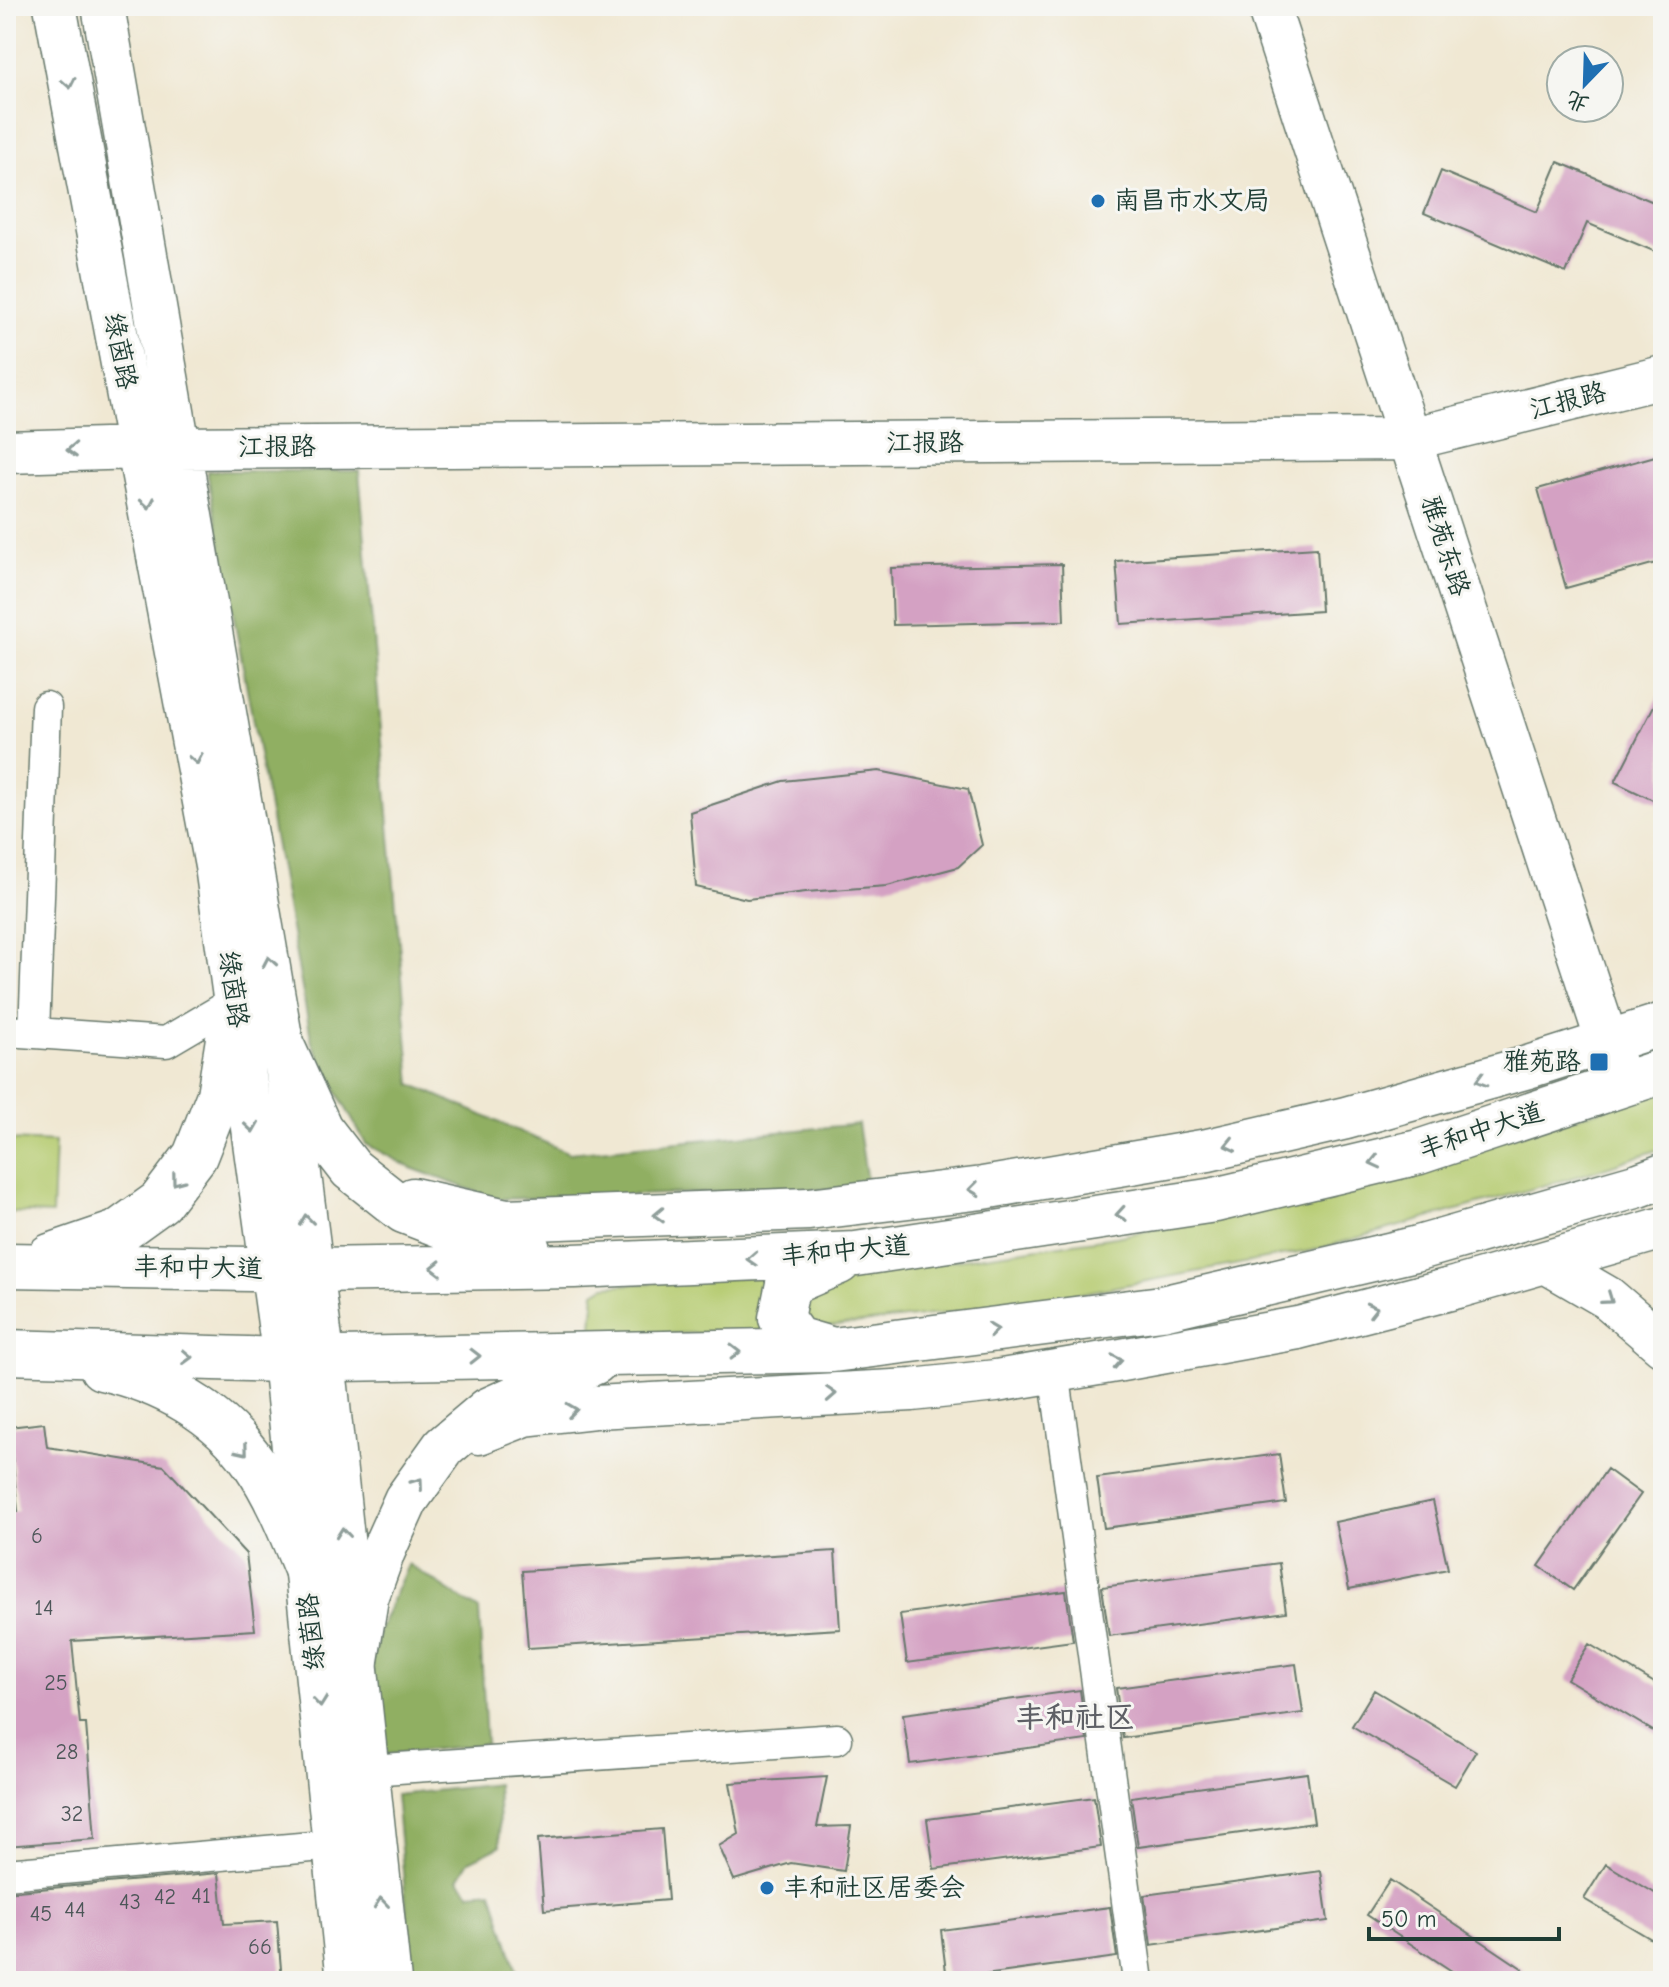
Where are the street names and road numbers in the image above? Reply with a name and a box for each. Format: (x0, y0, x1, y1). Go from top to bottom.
street label: 绿茵路 (98, 310, 142, 392)
street label: 江报路 (1527, 377, 1609, 425)
street label: 江报路 (886, 428, 964, 458)
street label: 江报路 (238, 432, 316, 462)
street label: 雅苑东路 (1415, 492, 1475, 600)
street label: 绿茵路 (213, 948, 253, 1030)
street label: 丰和中大道 (1415, 1097, 1547, 1165)
street label: 丰和中大道 (779, 1230, 911, 1272)
street label: 丰和中大道 (133, 1252, 263, 1284)
street label: 绿茵路 (293, 1592, 331, 1672)

